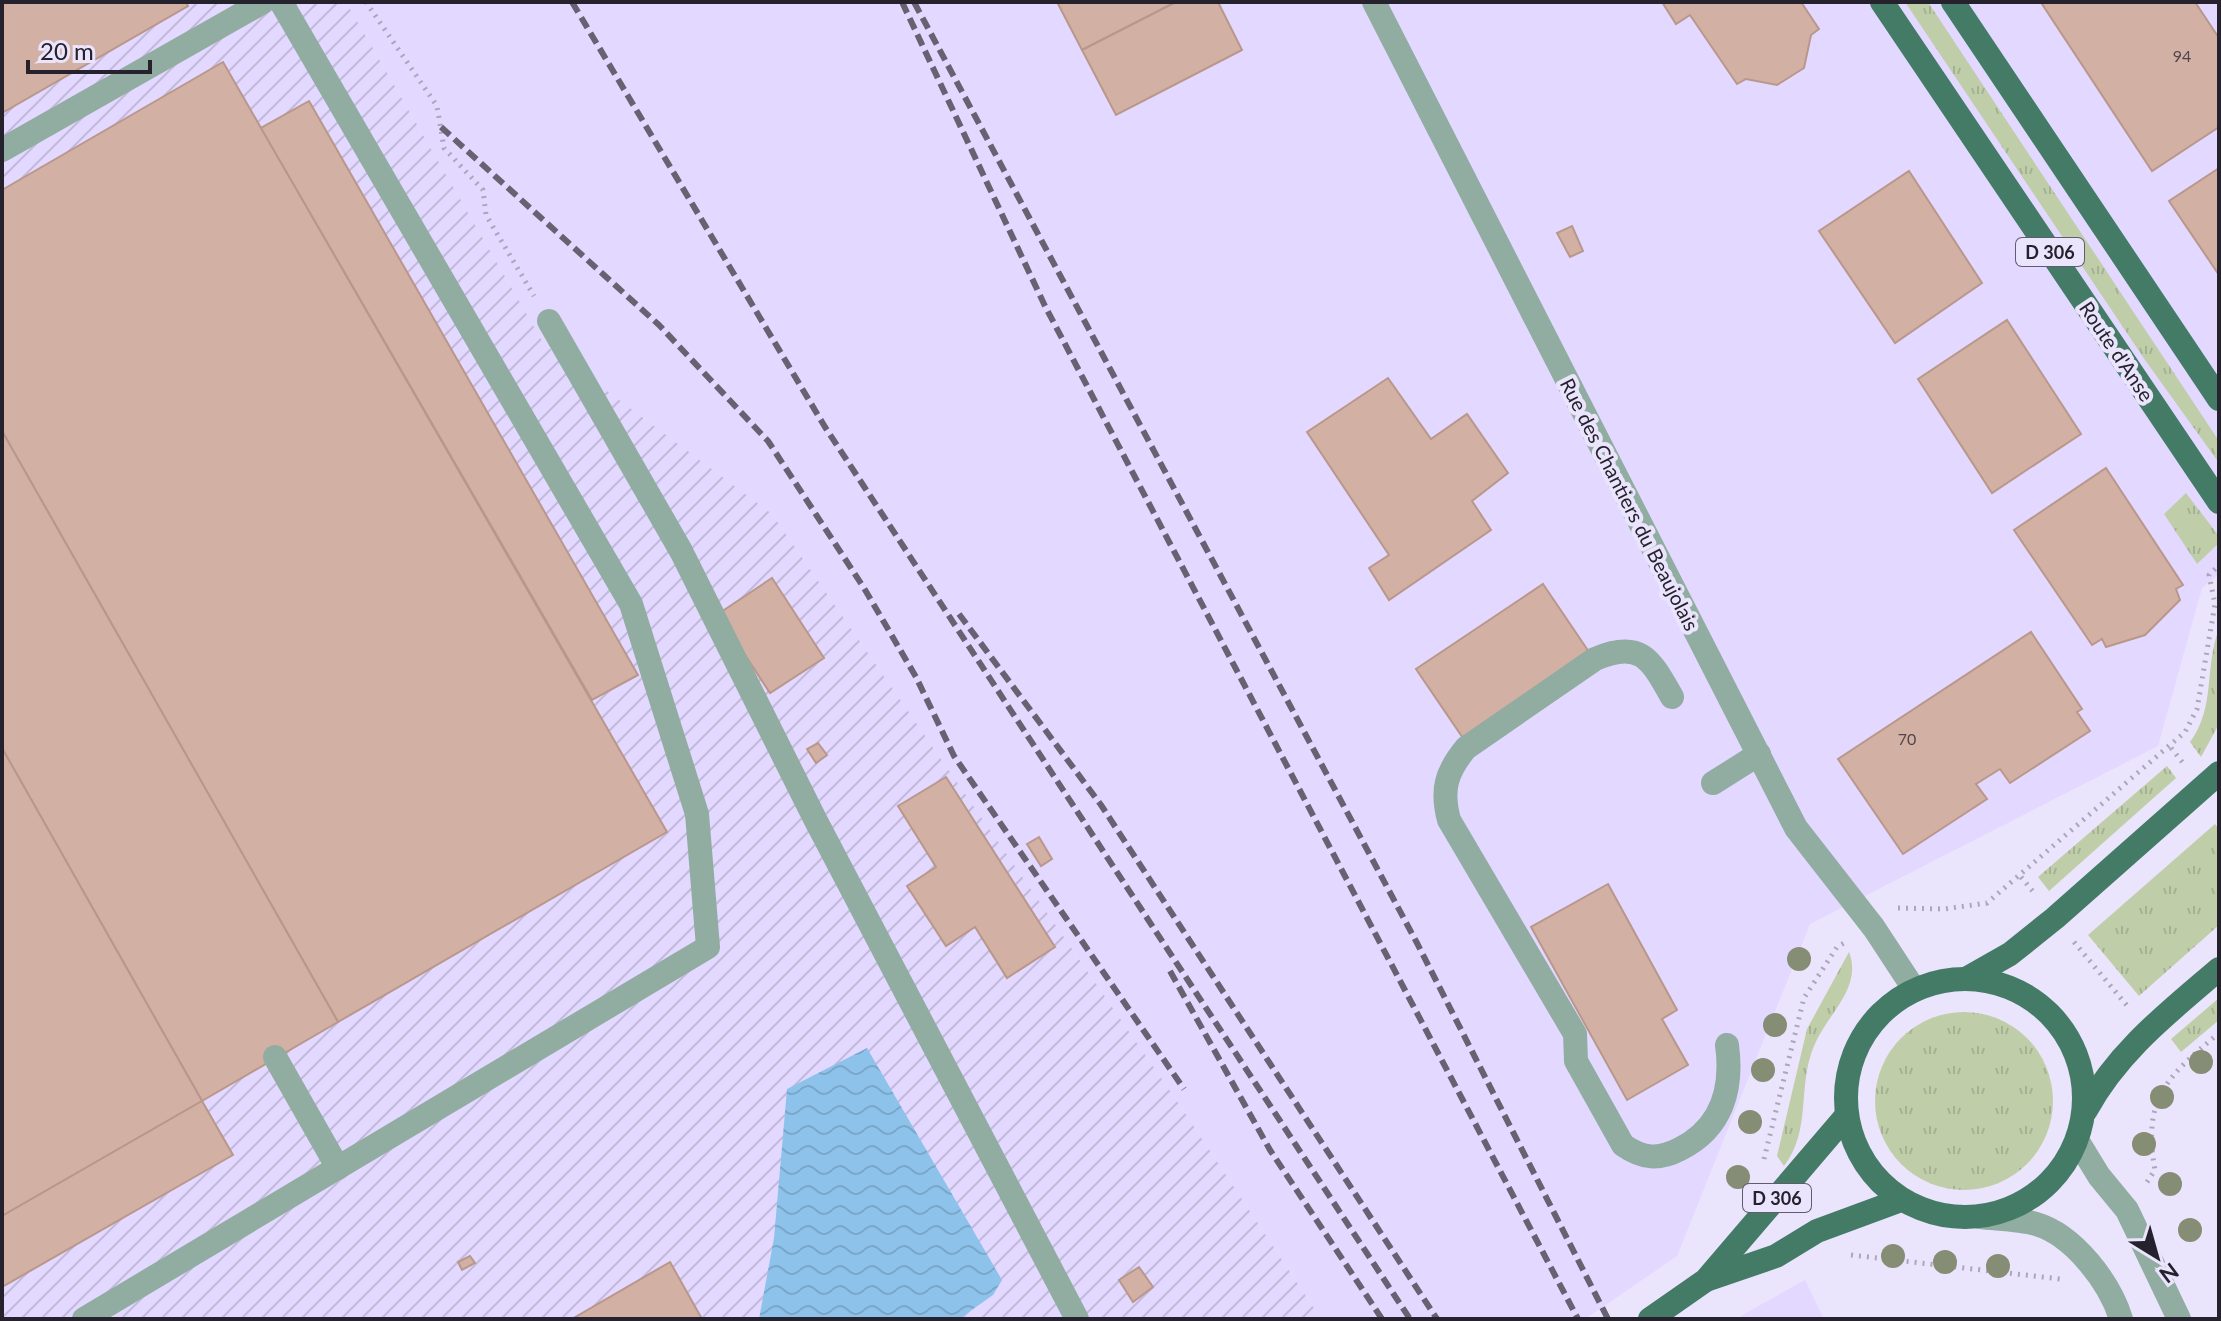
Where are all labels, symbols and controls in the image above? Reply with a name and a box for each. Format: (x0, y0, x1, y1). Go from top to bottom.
scale bar (28, 24, 150, 74)
text: 20 m (40, 36, 94, 65)
house number: 94 (2173, 46, 2191, 65)
road number: D 306 (2016, 238, 2084, 266)
street label: Route d'Anse (2075, 297, 2159, 405)
street label: Rue des Chantiers du Beaujolais (1556, 374, 1704, 634)
house number: 70 (1898, 729, 1916, 748)
road number: D 306 (1743, 1184, 1811, 1212)
north arrow (2117, 1217, 2197, 1297)
text: N (2154, 1257, 2184, 1289)

